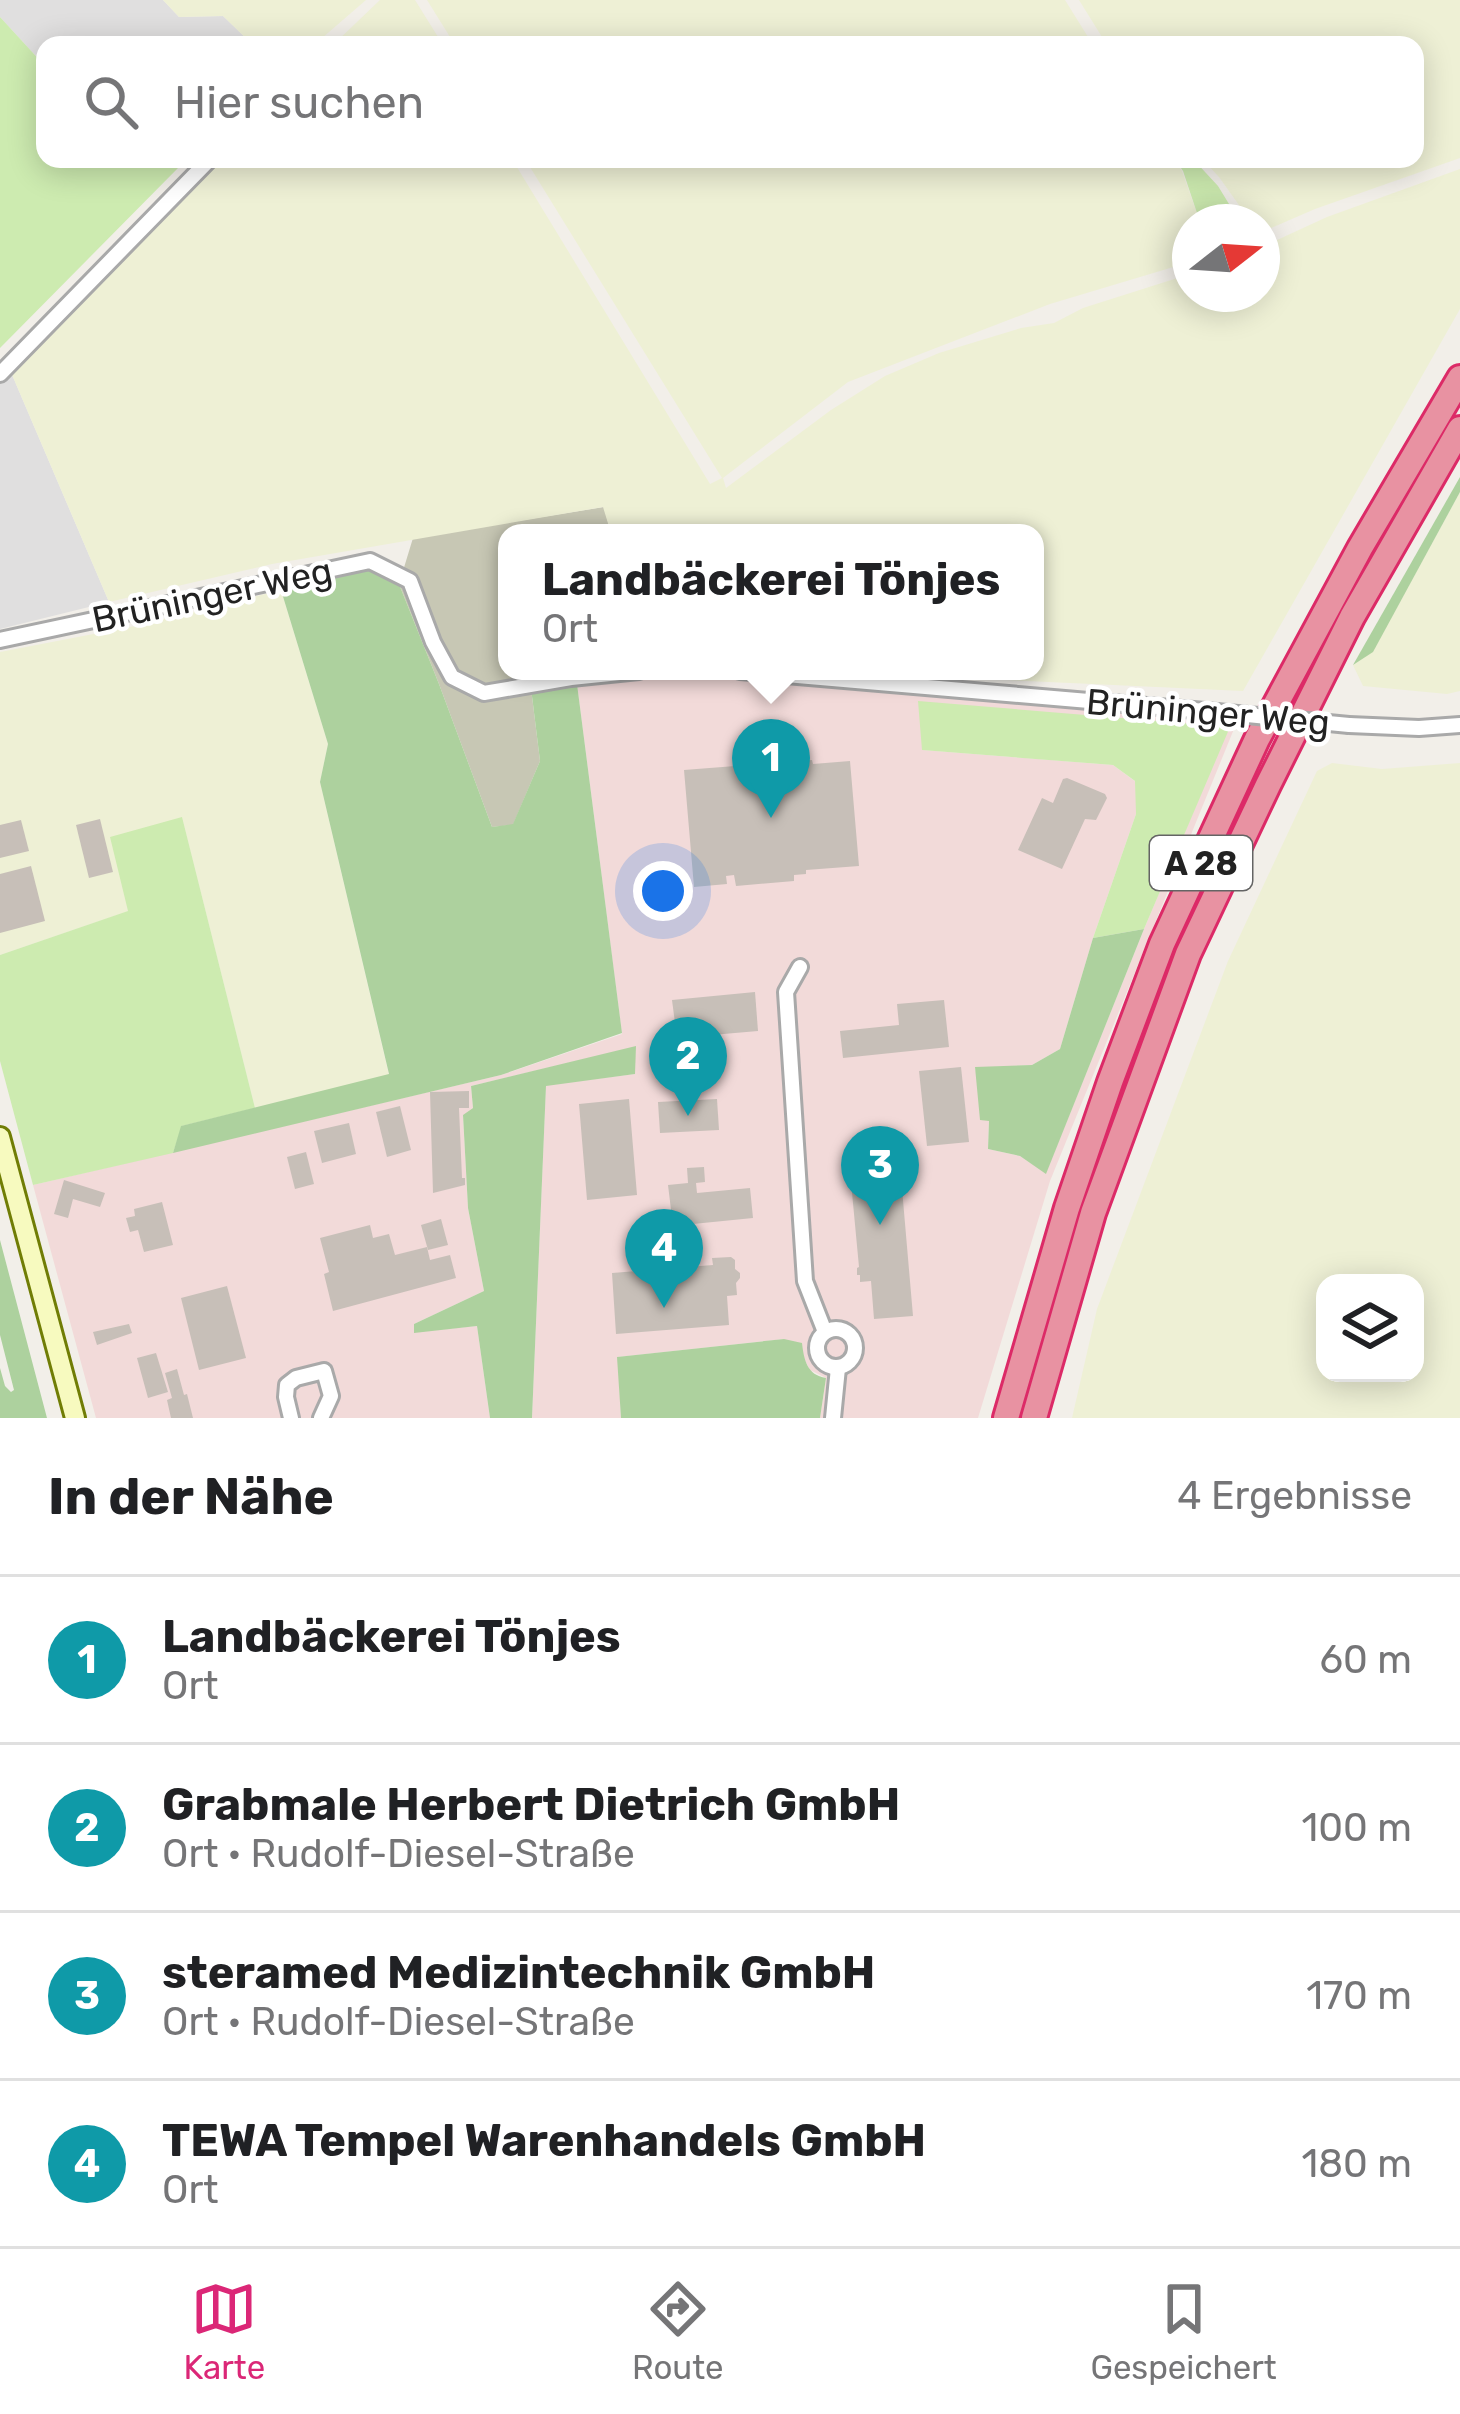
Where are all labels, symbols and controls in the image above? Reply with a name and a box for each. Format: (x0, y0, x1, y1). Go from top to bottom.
search box (36, 36, 1424, 168)
icon: search (78, 69, 144, 135)
text: Hier suchen (174, 76, 424, 129)
north arrow (1172, 204, 1280, 312)
popup (498, 524, 1044, 680)
street label: Brüninger Weg (88, 549, 336, 641)
text: Landbäckerei Tönjes (542, 553, 1000, 606)
text: Ort (542, 606, 598, 652)
street label: Brüninger Weg (1084, 680, 1332, 744)
pin: 1 (732, 719, 810, 818)
road number: A 28 (1150, 836, 1252, 890)
your location (633, 861, 693, 921)
pin: 2 (649, 1017, 727, 1116)
pin: 3 (841, 1126, 919, 1225)
pin: 4 (625, 1209, 703, 1308)
map controls (1316, 1274, 1424, 1382)
button: layers (1316, 1274, 1424, 1382)
text: In der Nähe (48, 1466, 334, 1527)
text: 4 Ergebnisse (1177, 1473, 1412, 1519)
text: Landbäckerei Tönjes (162, 1610, 621, 1663)
text: 1 (77, 1637, 97, 1683)
text: 60 m (1319, 1637, 1412, 1683)
text: Ort (162, 1663, 218, 1709)
text: Grabmale Herbert Dietrich GmbH (162, 1778, 900, 1831)
text: 2 (74, 1805, 100, 1851)
text: 100 m (1302, 1805, 1412, 1851)
text: Ort · Rudolf-Diesel-Straße (162, 1831, 635, 1877)
text: steramed Medizintechnik GmbH (162, 1946, 875, 1999)
text: 3 (74, 1973, 100, 2019)
text: 170 m (1306, 1973, 1412, 2019)
text: Ort · Rudolf-Diesel-Straße (162, 1999, 635, 2045)
text: TEWA Tempel Warenhandels GmbH (162, 2114, 926, 2167)
text: 4 (74, 2141, 100, 2187)
text: 180 m (1302, 2141, 1412, 2187)
text: Ort (162, 2167, 218, 2213)
tab: Karte (183, 2276, 265, 2387)
tab: Route (632, 2276, 724, 2387)
tab: Gespeichert (1090, 2276, 1277, 2387)

